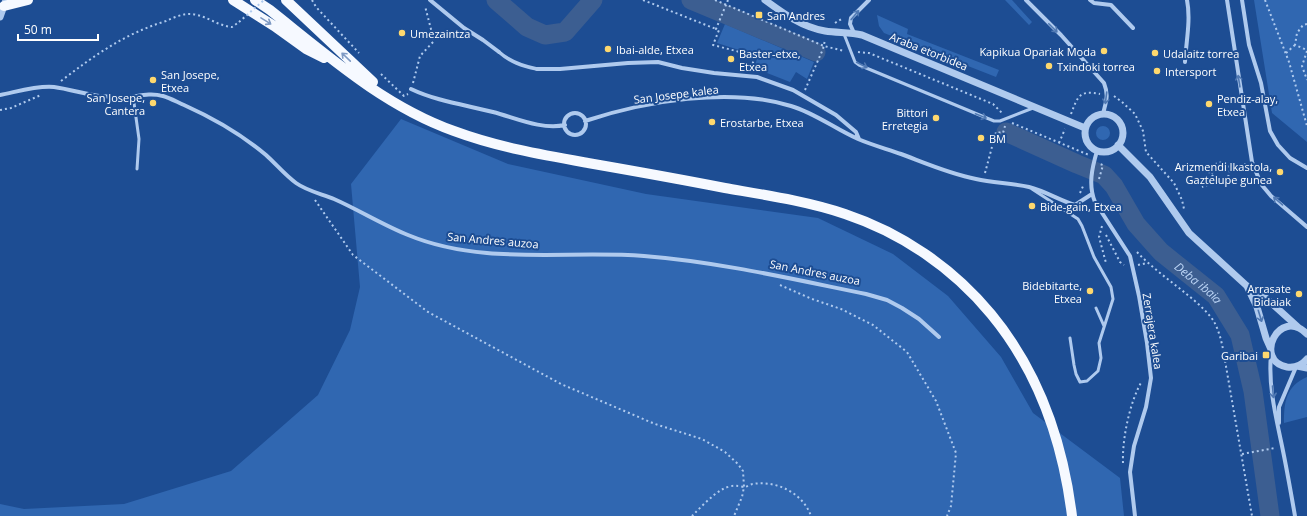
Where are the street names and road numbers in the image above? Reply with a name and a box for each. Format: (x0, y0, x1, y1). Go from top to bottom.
street label: Araba etorbidea (888, 28, 970, 74)
street label: San Josepe kalea (633, 81, 719, 107)
street label: San Andres auzoa (447, 229, 539, 251)
street label: San Andres auzoa (769, 256, 861, 288)
street label: Zerrajera kalea (1140, 292, 1166, 370)

